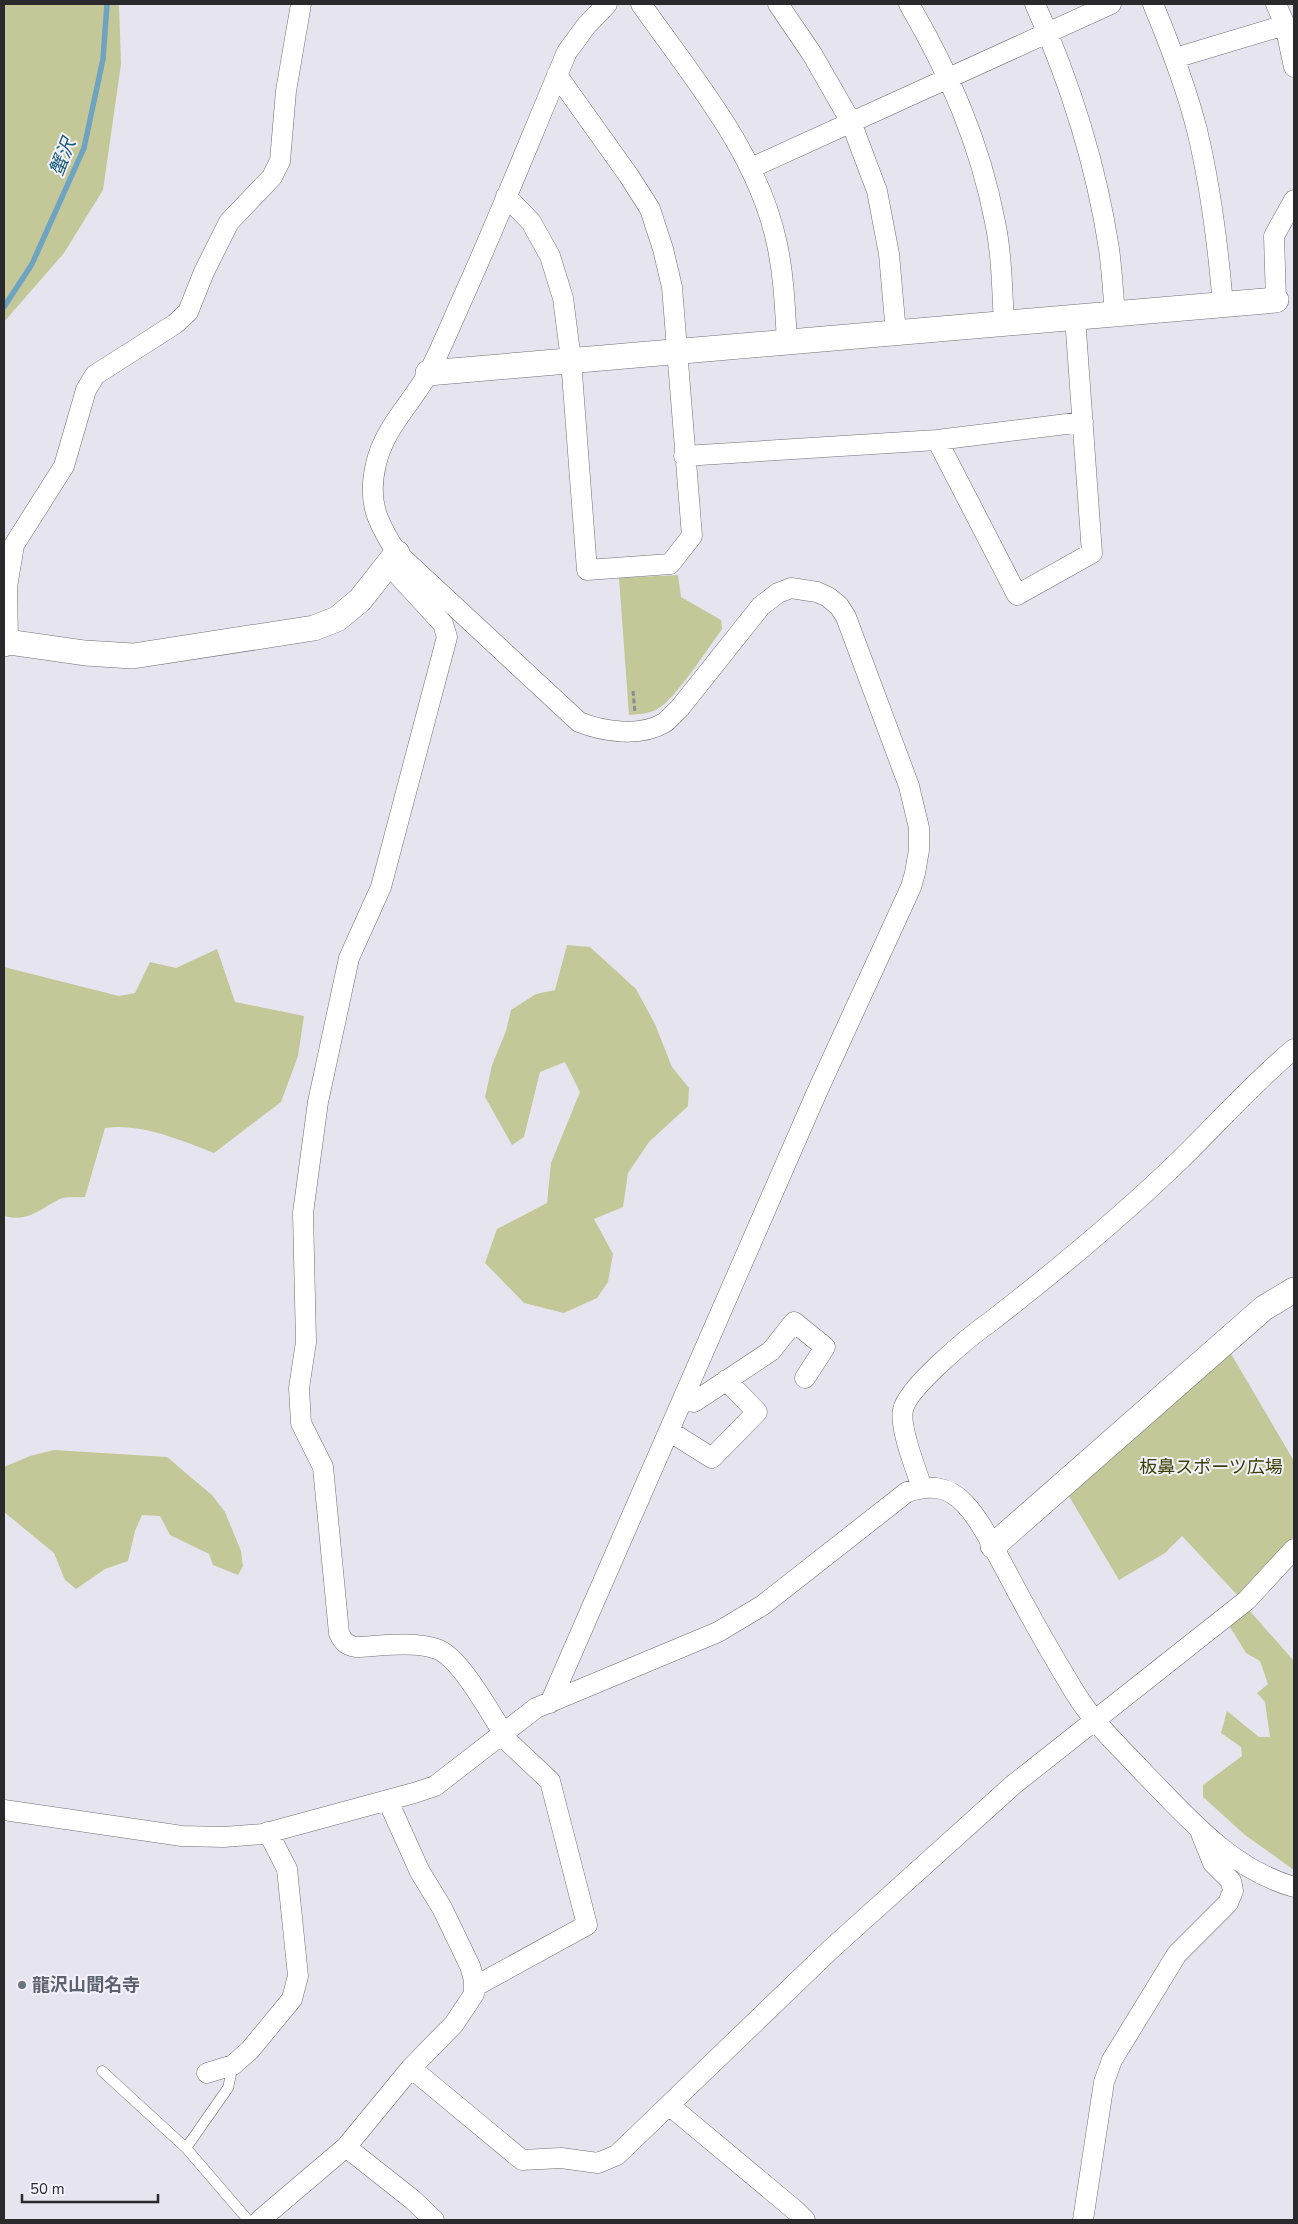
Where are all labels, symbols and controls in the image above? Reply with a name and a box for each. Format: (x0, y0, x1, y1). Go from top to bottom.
water label: 蟹沢 (44, 132, 83, 180)
park label: 板鼻スポーツ広場 (1139, 1455, 1283, 1479)
place label: 龍沢山聞名寺 (32, 1973, 140, 1997)
marker: 龍沢山聞名寺 (16, 1979, 28, 1991)
scale bar (22, 2172, 159, 2204)
text: 50 m (30, 2179, 65, 2199)

